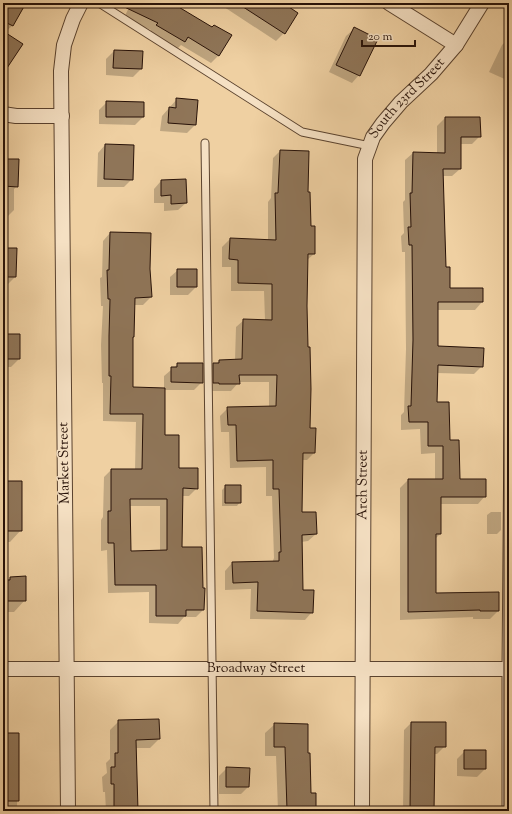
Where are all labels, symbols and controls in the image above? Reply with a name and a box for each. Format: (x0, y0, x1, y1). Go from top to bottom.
scale bar (362, 22, 415, 48)
text: 20 m (368, 28, 393, 46)
street label: South 23rd Street (364, 54, 450, 143)
street label: Market Street (54, 422, 76, 504)
street label: Arch Street (353, 450, 374, 520)
street label: Broadway Street (207, 659, 306, 679)

